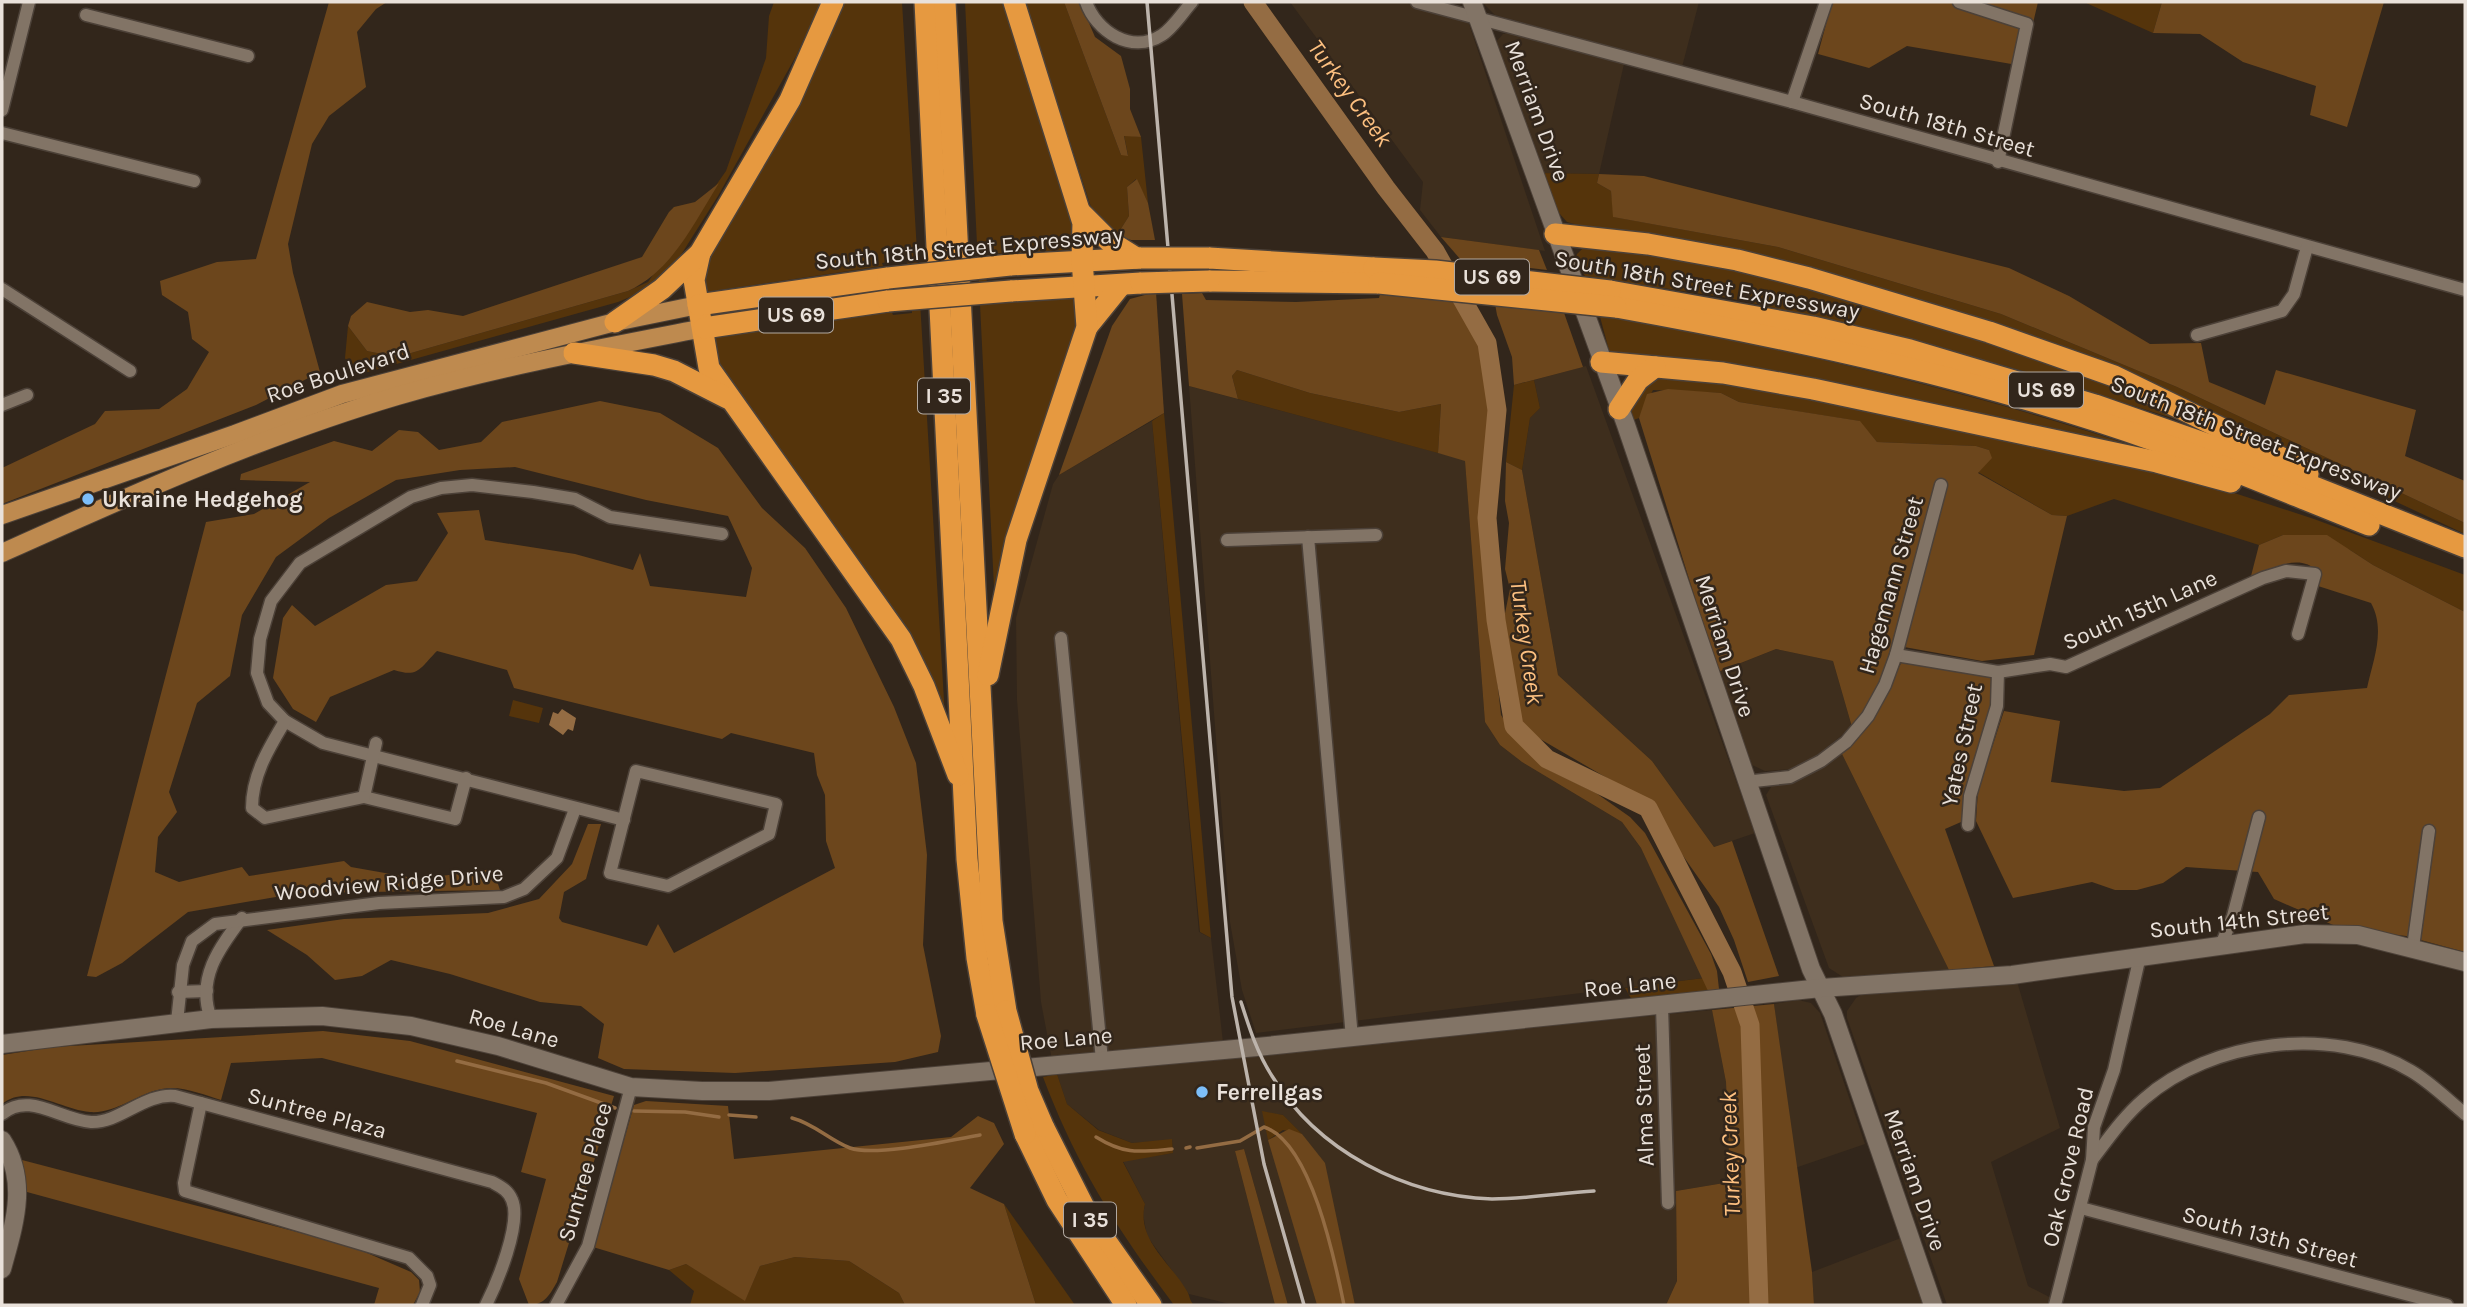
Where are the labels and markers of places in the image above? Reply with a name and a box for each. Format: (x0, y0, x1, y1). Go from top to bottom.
place label: Ukraine Hedgehog (102, 486, 303, 513)
marker: Ukraine Hedgehog (80, 491, 96, 507)
place label: Ferrellgas (1216, 1079, 1323, 1106)
marker: Ferrellgas (1194, 1084, 1210, 1100)

